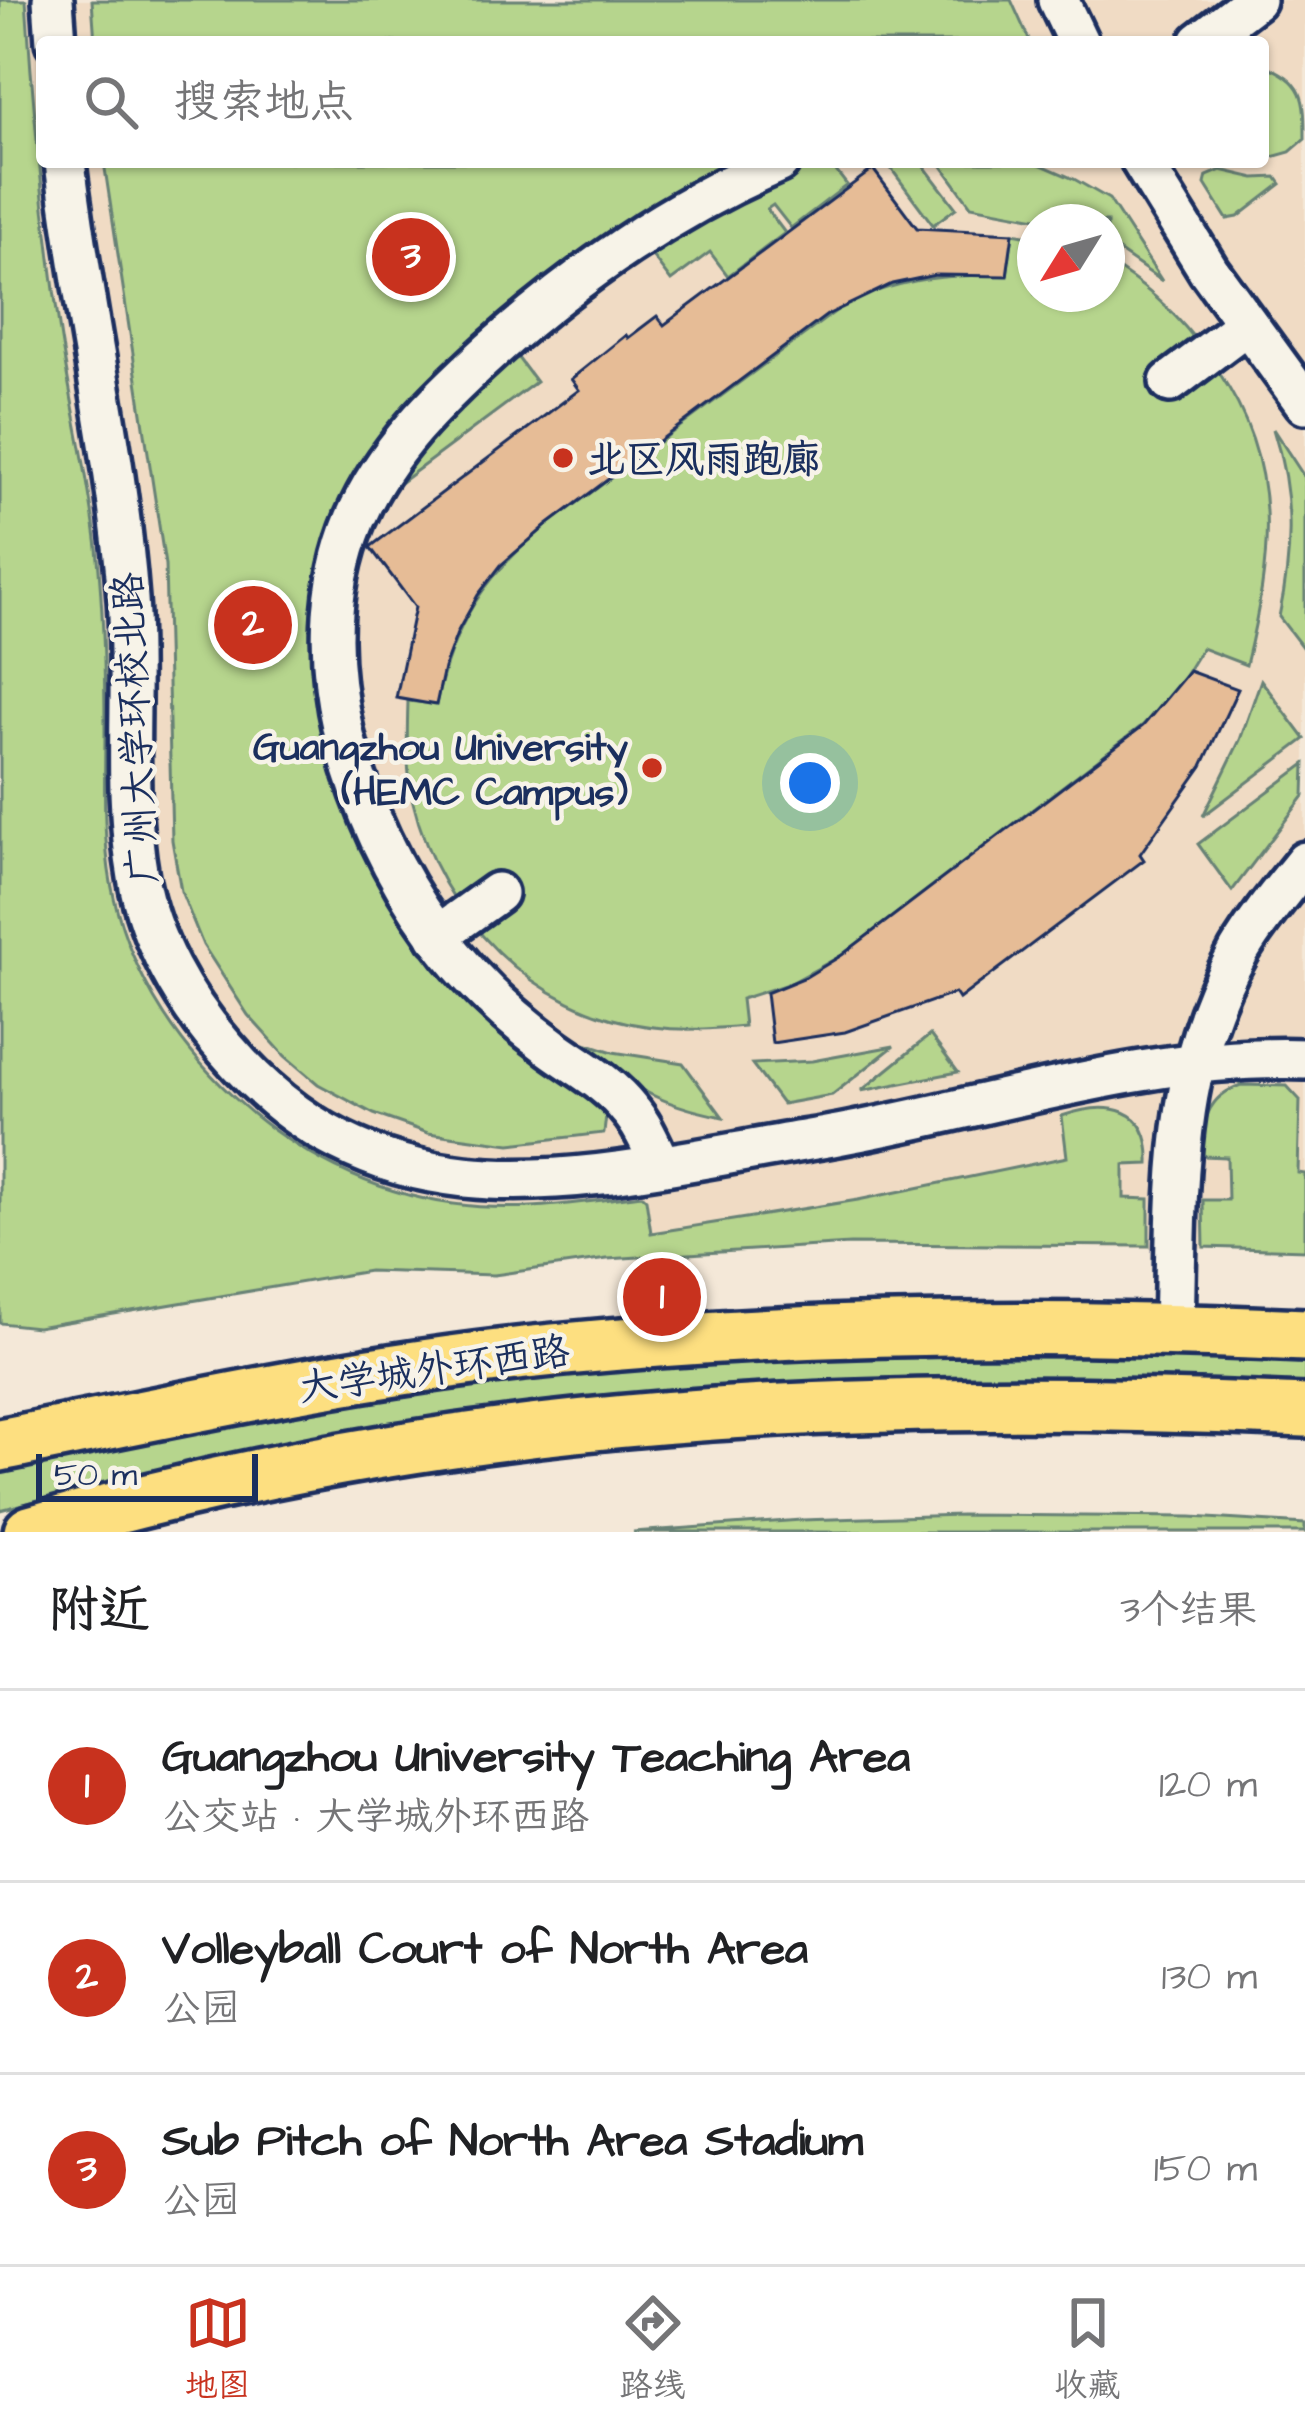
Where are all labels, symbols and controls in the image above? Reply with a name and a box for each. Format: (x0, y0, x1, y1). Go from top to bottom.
search box (36, 36, 1269, 168)
icon: search (78, 69, 144, 135)
text: 搜索地点 (174, 72, 354, 134)
north arrow (1017, 204, 1125, 312)
pin: 3 (372, 212, 450, 302)
place label: 北区风雨跑廊 (587, 434, 821, 488)
marker: 北区风雨跑廊 (550, 445, 576, 471)
street label: 广州大学环校北路 (102, 571, 172, 885)
pin: 2 (214, 580, 292, 670)
place label: Guangzhou University (HEMC Campus) (253, 722, 629, 821)
your location (780, 753, 840, 813)
marker: Guangzhou University (HEMC Campus) (639, 755, 665, 781)
pin: 1 (623, 1252, 701, 1342)
street label: 大学城外环西路 (295, 1325, 573, 1417)
scale bar (36, 1448, 258, 1501)
text: 50 m (54, 1452, 137, 1498)
text: 附近 (48, 1576, 150, 1647)
text: 3个结果 (1120, 1584, 1257, 1638)
text: Guangzhou University Teaching Area (162, 1727, 910, 1789)
text: 1 (85, 1759, 90, 1813)
text: 120 m (1159, 1759, 1257, 1813)
text: 公交站 · 大学城外环西路 (162, 1791, 589, 1845)
text: Volleyball Court of North Area (162, 1919, 808, 1981)
text: 2 (76, 1951, 98, 2005)
text: 130 m (1162, 1951, 1257, 2005)
text: 公园 (162, 1983, 240, 2037)
text: Sub Pitch of North Area Stadium (162, 2111, 863, 2173)
text: 3 (77, 2143, 97, 2197)
text: 150 m (1154, 2143, 1257, 2197)
text: 公园 (162, 2175, 240, 2229)
tab: 地图 (185, 2290, 251, 2409)
tab: 路线 (620, 2290, 686, 2409)
tab: 收藏 (1055, 2290, 1121, 2409)

